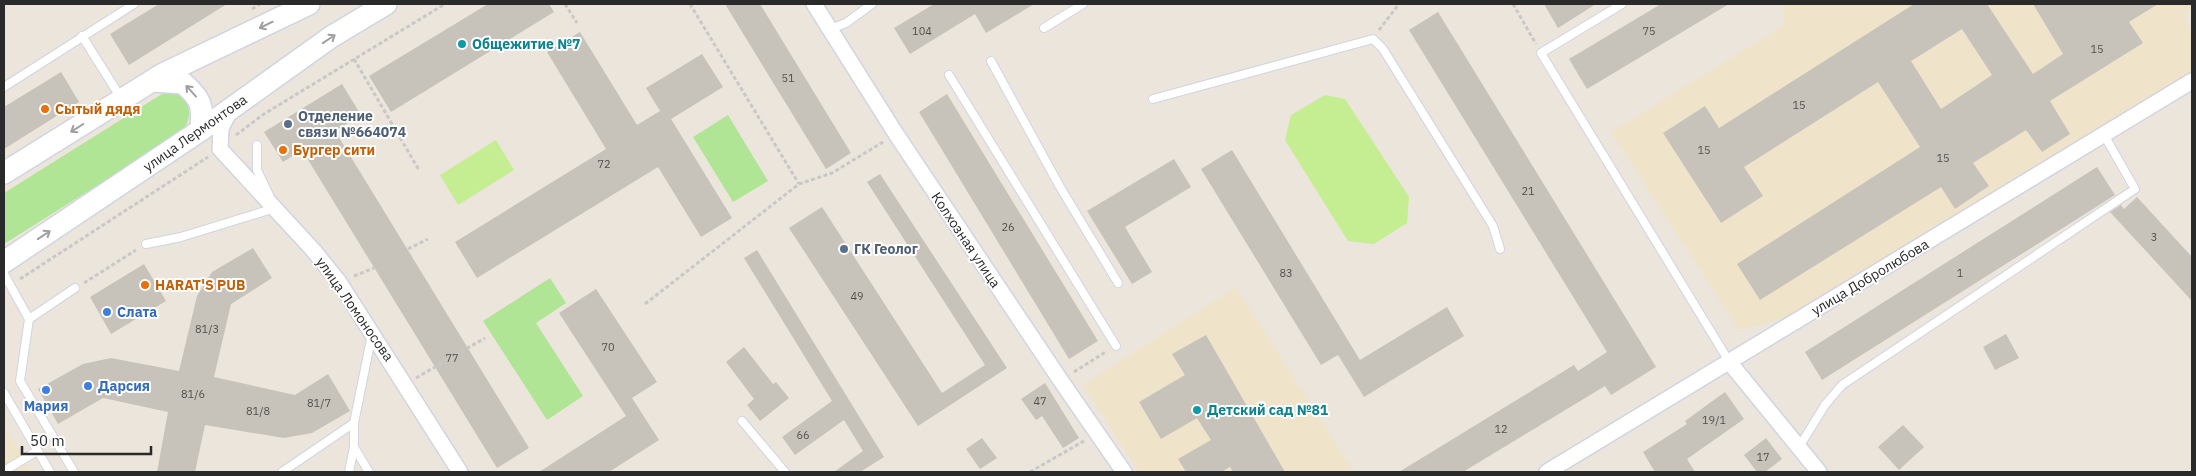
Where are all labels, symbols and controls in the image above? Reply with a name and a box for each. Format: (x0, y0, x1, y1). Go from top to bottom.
one-way arrow (259, 21, 274, 31)
house number: 104 (912, 24, 932, 38)
house number: 75 (1642, 24, 1656, 38)
one-way arrow (322, 34, 336, 44)
place label: Общежитие №7 (472, 35, 580, 53)
marker: Общежитие №7 (456, 38, 468, 50)
house number: 15 (2090, 42, 2104, 56)
house number: 51 (781, 71, 795, 85)
one-way arrow (185, 85, 197, 97)
street label: улица Лермонтова (140, 90, 251, 176)
house number: 15 (1792, 98, 1806, 112)
place label: Сытый дядя (55, 100, 140, 118)
marker: Сытый дядя (39, 103, 51, 115)
place label: Отделение связи №664074 (298, 107, 406, 141)
marker: Отделение связи №664074 (282, 118, 294, 130)
one-way arrow (70, 122, 84, 133)
place label: Бургер сити (293, 141, 375, 159)
house number: 15 (1697, 143, 1711, 157)
marker: Бургер сити (277, 144, 289, 156)
house number: 15 (1936, 151, 1950, 165)
house number: 72 (597, 157, 611, 171)
house number: 21 (1521, 184, 1535, 198)
street label: Колхозная улица (927, 189, 1005, 292)
house number: 26 (1001, 220, 1015, 234)
one-way arrow (37, 230, 51, 240)
house number: 3 (2151, 230, 2157, 244)
street label: улица Добролюбова (1808, 235, 1932, 319)
place label: ГК Геолог (854, 240, 918, 258)
marker: ГК Геолог (838, 243, 850, 255)
street label: улица Ломоносова (312, 253, 398, 365)
house number: 83 (1279, 266, 1293, 280)
house number: 1 (1957, 266, 1964, 280)
place label: HARAT'S PUB (155, 276, 245, 294)
marker: HARAT'S PUB (139, 279, 151, 291)
house number: 49 (850, 289, 864, 303)
place label: Слата (117, 303, 157, 321)
marker: Слата (101, 306, 113, 318)
house number: 81/3 (195, 322, 219, 336)
house number: 70 (601, 340, 615, 354)
house number: 77 (445, 351, 459, 365)
place label: Дарсия (98, 377, 150, 395)
marker: Дарсия (82, 380, 94, 392)
marker: Мария (40, 384, 52, 396)
house number: 81/6 (181, 387, 205, 401)
house number: 47 (1033, 394, 1047, 408)
house number: 81/7 (307, 396, 331, 410)
place label: Мария (24, 397, 68, 415)
place label: Детский сад №81 (1207, 401, 1329, 419)
house number: 81/8 (246, 404, 270, 418)
marker: Детский сад №81 (1191, 404, 1203, 416)
house number: 19/1 (1702, 413, 1726, 427)
house number: 12 (1494, 422, 1508, 436)
scale bar (22, 424, 151, 456)
house number: 66 (796, 428, 810, 442)
text: 50 m (30, 431, 65, 450)
house number: 17 (1756, 450, 1770, 464)

